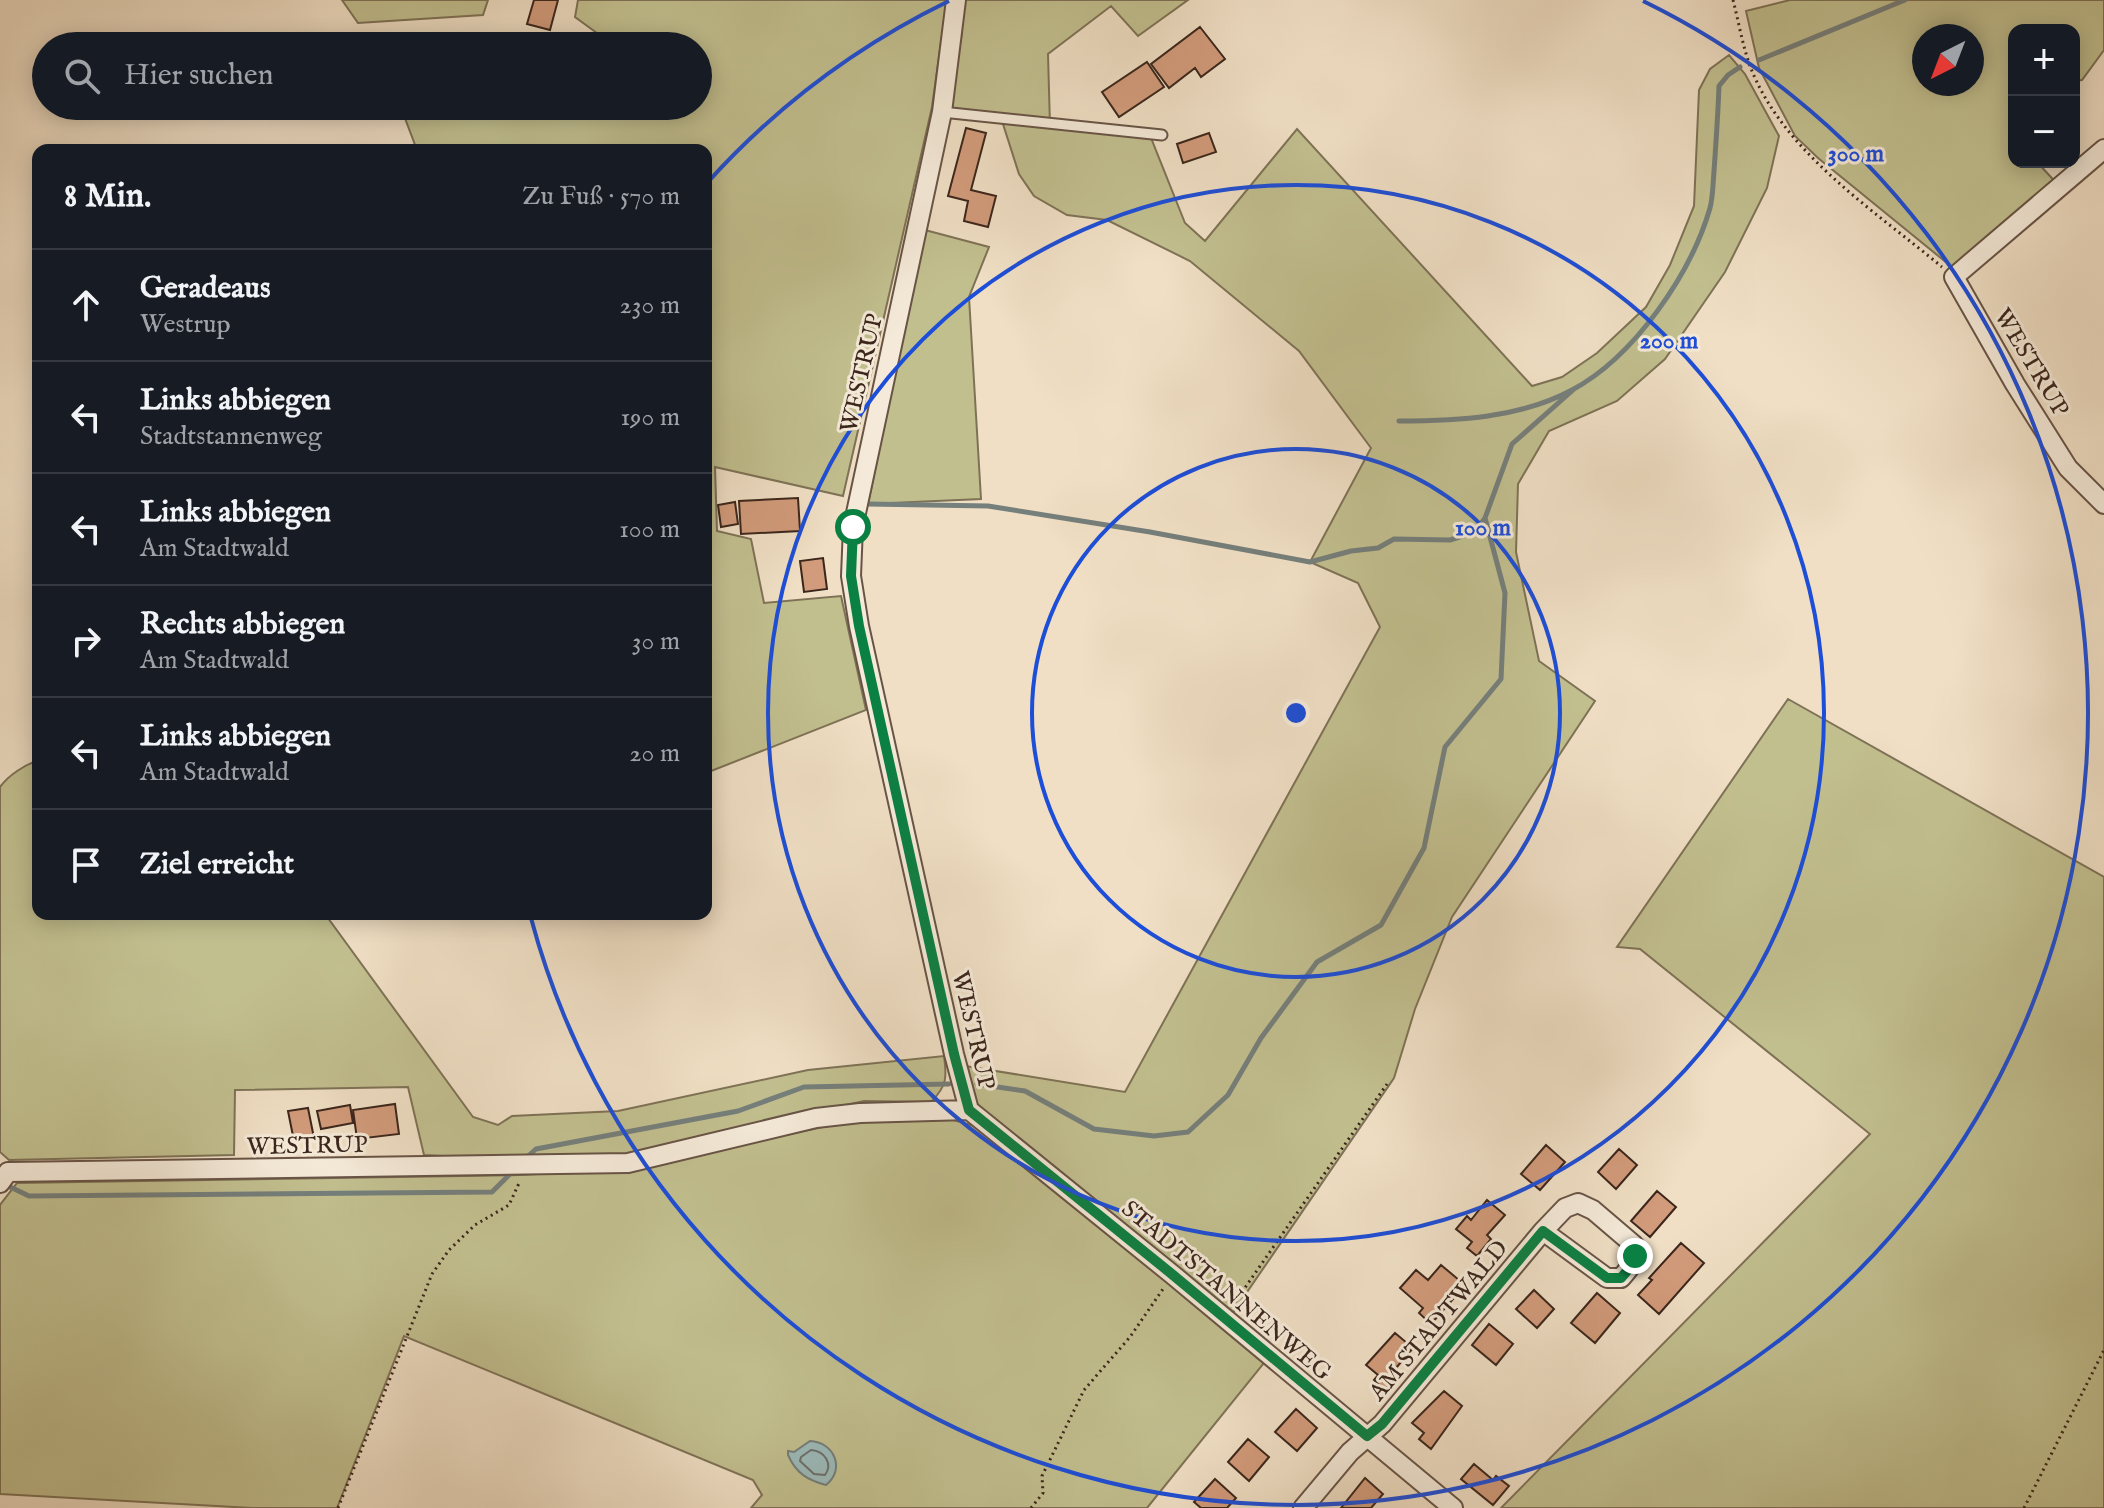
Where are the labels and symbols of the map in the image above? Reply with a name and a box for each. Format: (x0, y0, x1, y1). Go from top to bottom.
north arrow (1912, 24, 1984, 96)
text: 300 m (1828, 139, 1885, 170)
street label: WESTRUP (1986, 303, 2075, 423)
street label: WESTRUP (834, 311, 891, 436)
text: 200 m (1640, 326, 1699, 357)
route start (835, 509, 871, 545)
text: 100 m (1455, 513, 1512, 544)
centre of rings (1282, 699, 1310, 727)
street label: WESTRUP (944, 968, 1001, 1093)
street label: WESTRUP (246, 1130, 368, 1163)
street label: STADTSTANNENWEG (1115, 1194, 1337, 1388)
street label: AM STADTWALD (1362, 1234, 1516, 1409)
route end (1617, 1238, 1653, 1274)

